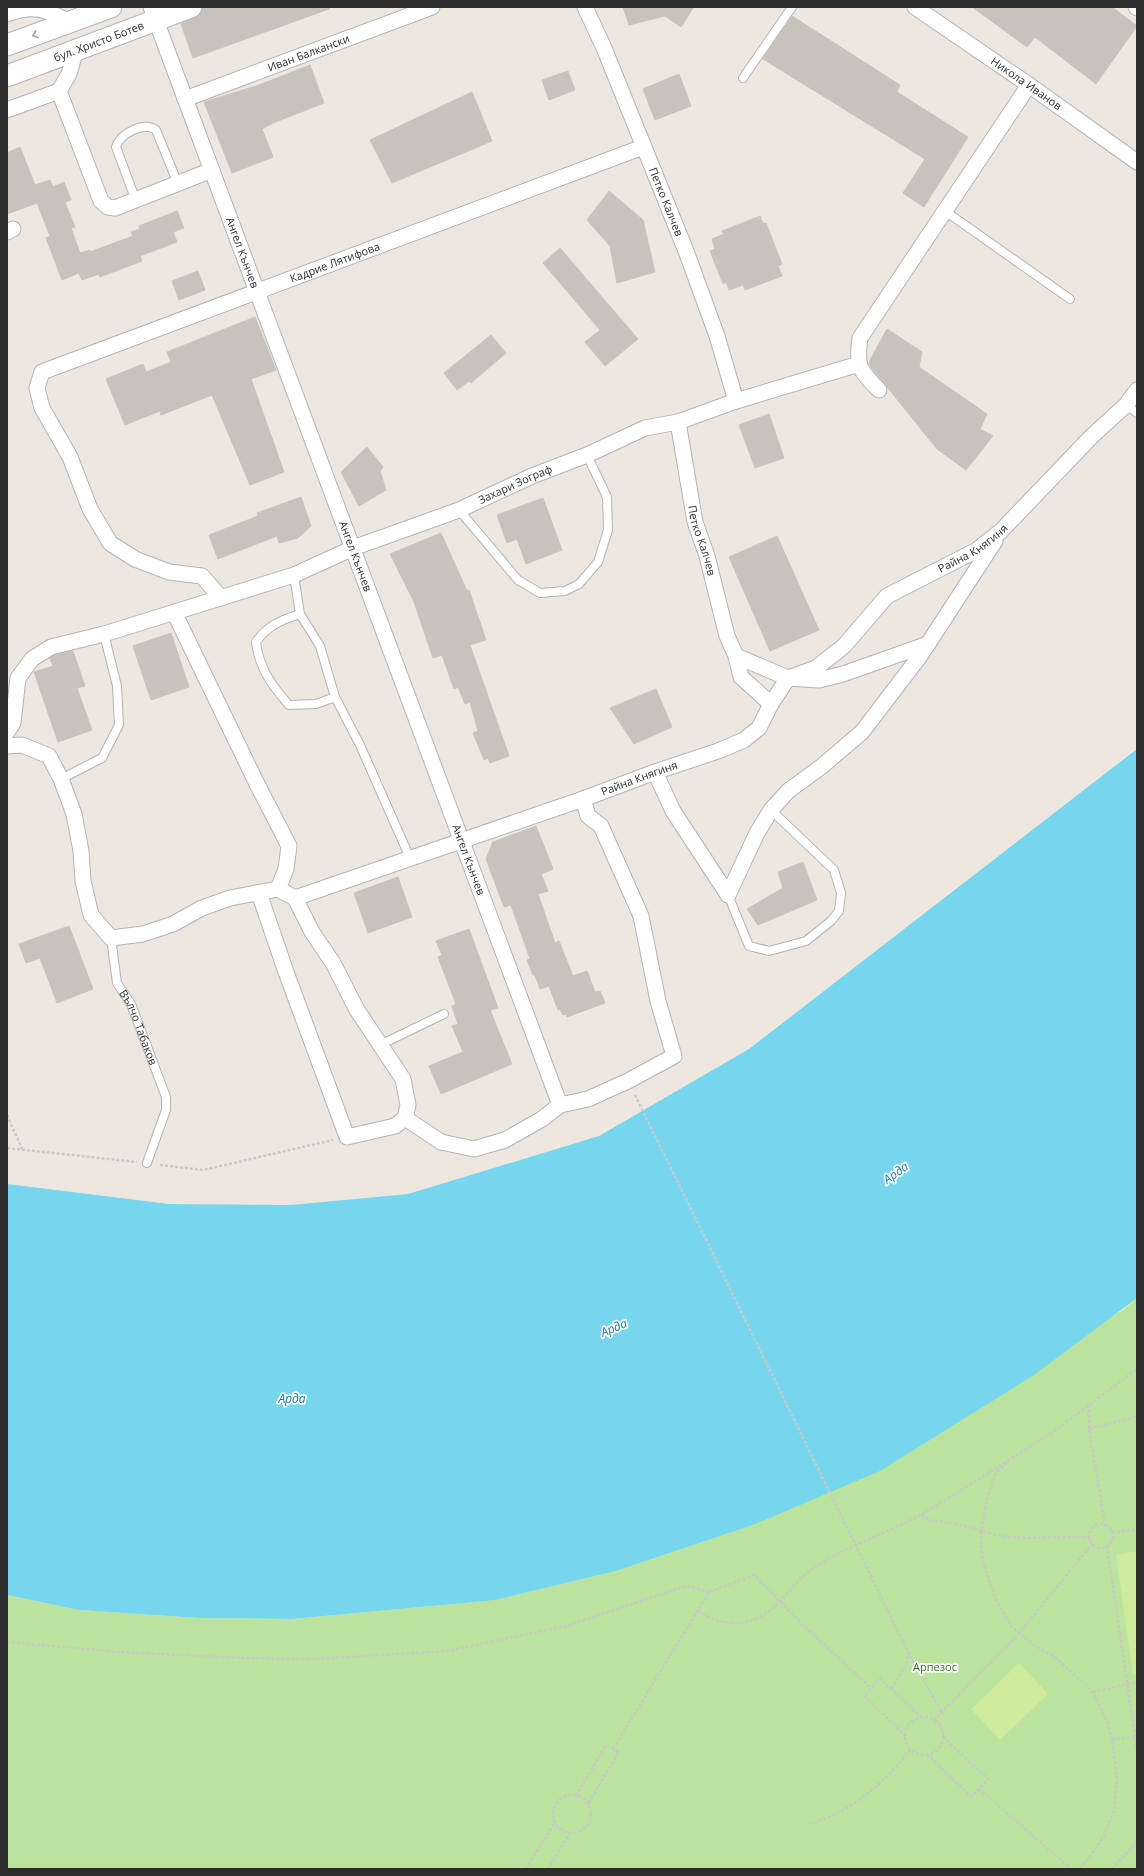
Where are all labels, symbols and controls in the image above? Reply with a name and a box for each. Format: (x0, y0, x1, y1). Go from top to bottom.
street label: бул. Христо Ботев (51, 17, 146, 65)
one-way arrow (32, 30, 39, 38)
street label: Иван Балкански (265, 30, 352, 75)
street label: Никола Иванов (988, 53, 1065, 113)
street label: Петко Калчев (646, 165, 687, 238)
street label: Ангел Кънчев (223, 215, 263, 290)
street label: Кадрие Лятифова (288, 238, 382, 286)
street label: Захари Зограф (476, 461, 554, 507)
street label: Петко Калчев (685, 504, 720, 577)
street label: Ангел Кънчев (336, 518, 376, 593)
street label: Райна Княгиня (935, 521, 1011, 576)
street label: Райна Княгиня (599, 757, 679, 799)
street label: Ангел Кънчев (449, 822, 489, 897)
street label: Вълчо Табаков (116, 986, 161, 1067)
water label: Арда (879, 1158, 912, 1188)
water label: Арда (597, 1314, 630, 1341)
water label: Арда (277, 1390, 306, 1407)
park label: Арпезос (913, 1659, 957, 1674)

